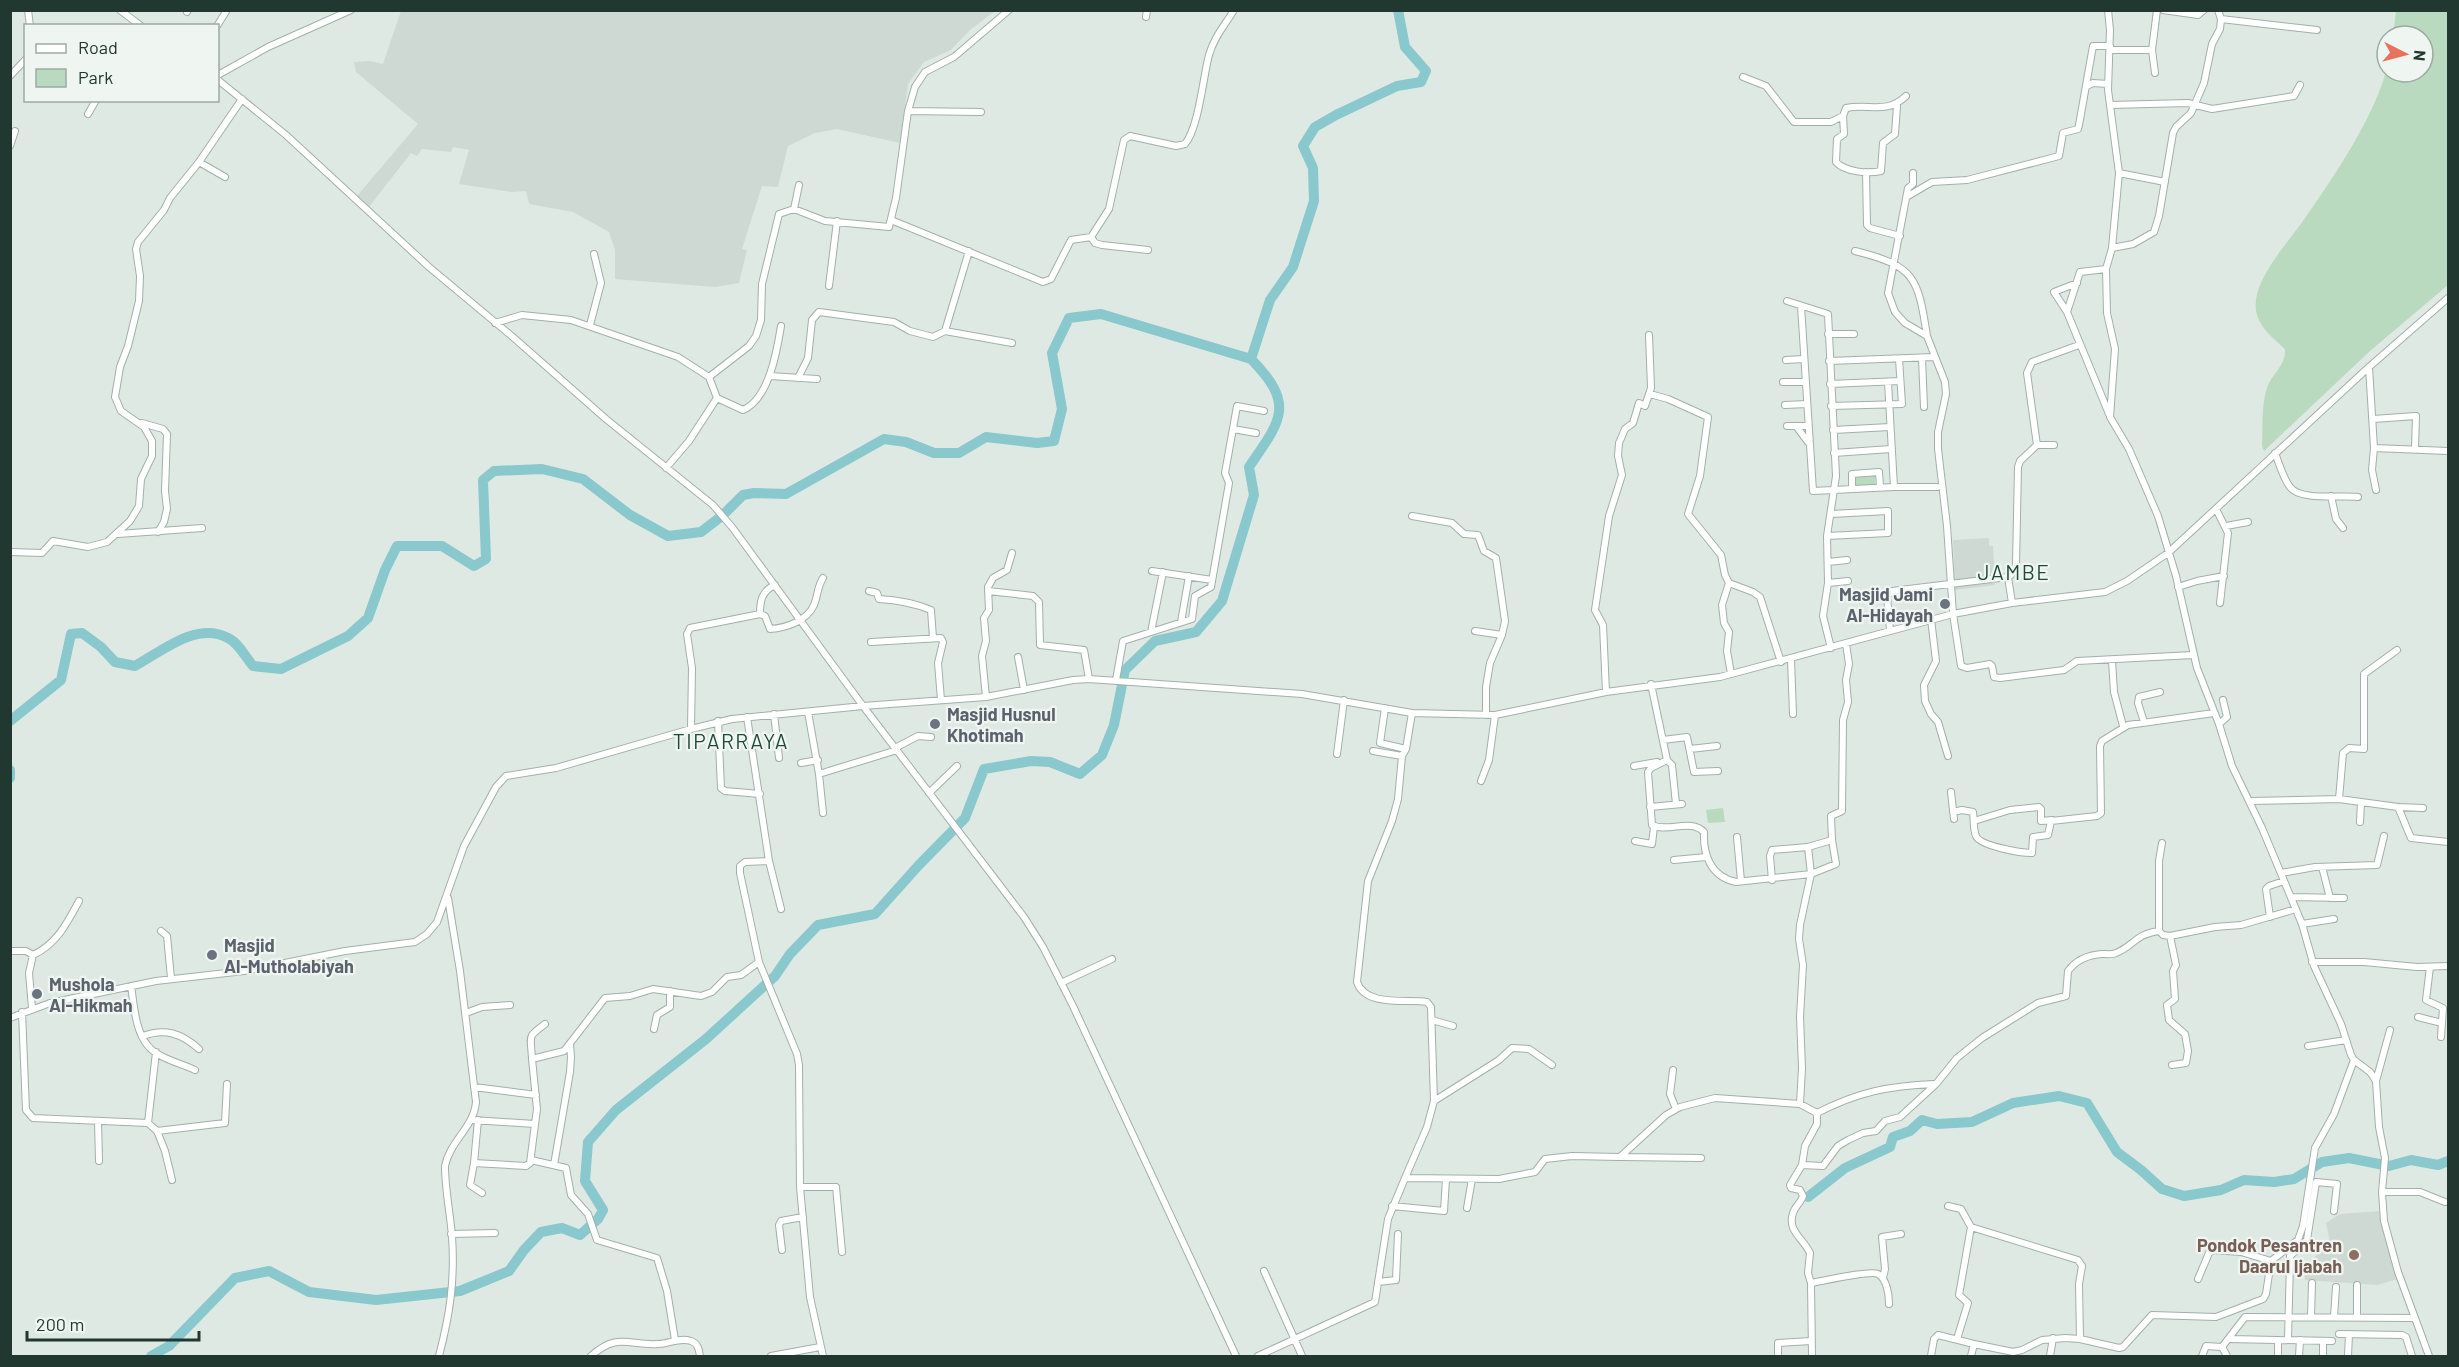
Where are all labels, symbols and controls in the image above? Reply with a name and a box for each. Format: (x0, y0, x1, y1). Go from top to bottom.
legend (24, 24, 219, 102)
north arrow (2375, 24, 2435, 84)
text: Road (78, 36, 118, 58)
text: N (2410, 49, 2430, 62)
text: Park (78, 66, 113, 88)
district label: JAMBE (1977, 559, 2051, 584)
place label: Masjid Jami Al-Hidayah (1839, 583, 1933, 626)
marker: Masjid Jami Al-Hidayah (1938, 597, 1952, 611)
place label: Masjid Husnul Khotimah (947, 703, 1056, 746)
marker: Masjid Husnul Khotimah (928, 717, 942, 731)
district label: TIPARRAYA (673, 728, 789, 753)
place label: Masjid Al-Mutholabiyah (224, 934, 354, 977)
marker: Masjid Al-Mutholabiyah (205, 948, 219, 962)
place label: Mushola Al-Hikmah (49, 973, 133, 1016)
marker: Mushola Al-Hikmah (30, 987, 44, 1001)
place label: Pondok Pesantren Daarul Ijabah (2197, 1234, 2342, 1277)
marker: Pondok Pesantren Daarul Ijabah (2347, 1248, 2361, 1262)
scale bar (27, 1304, 200, 1342)
text: 200 m (36, 1313, 84, 1335)

